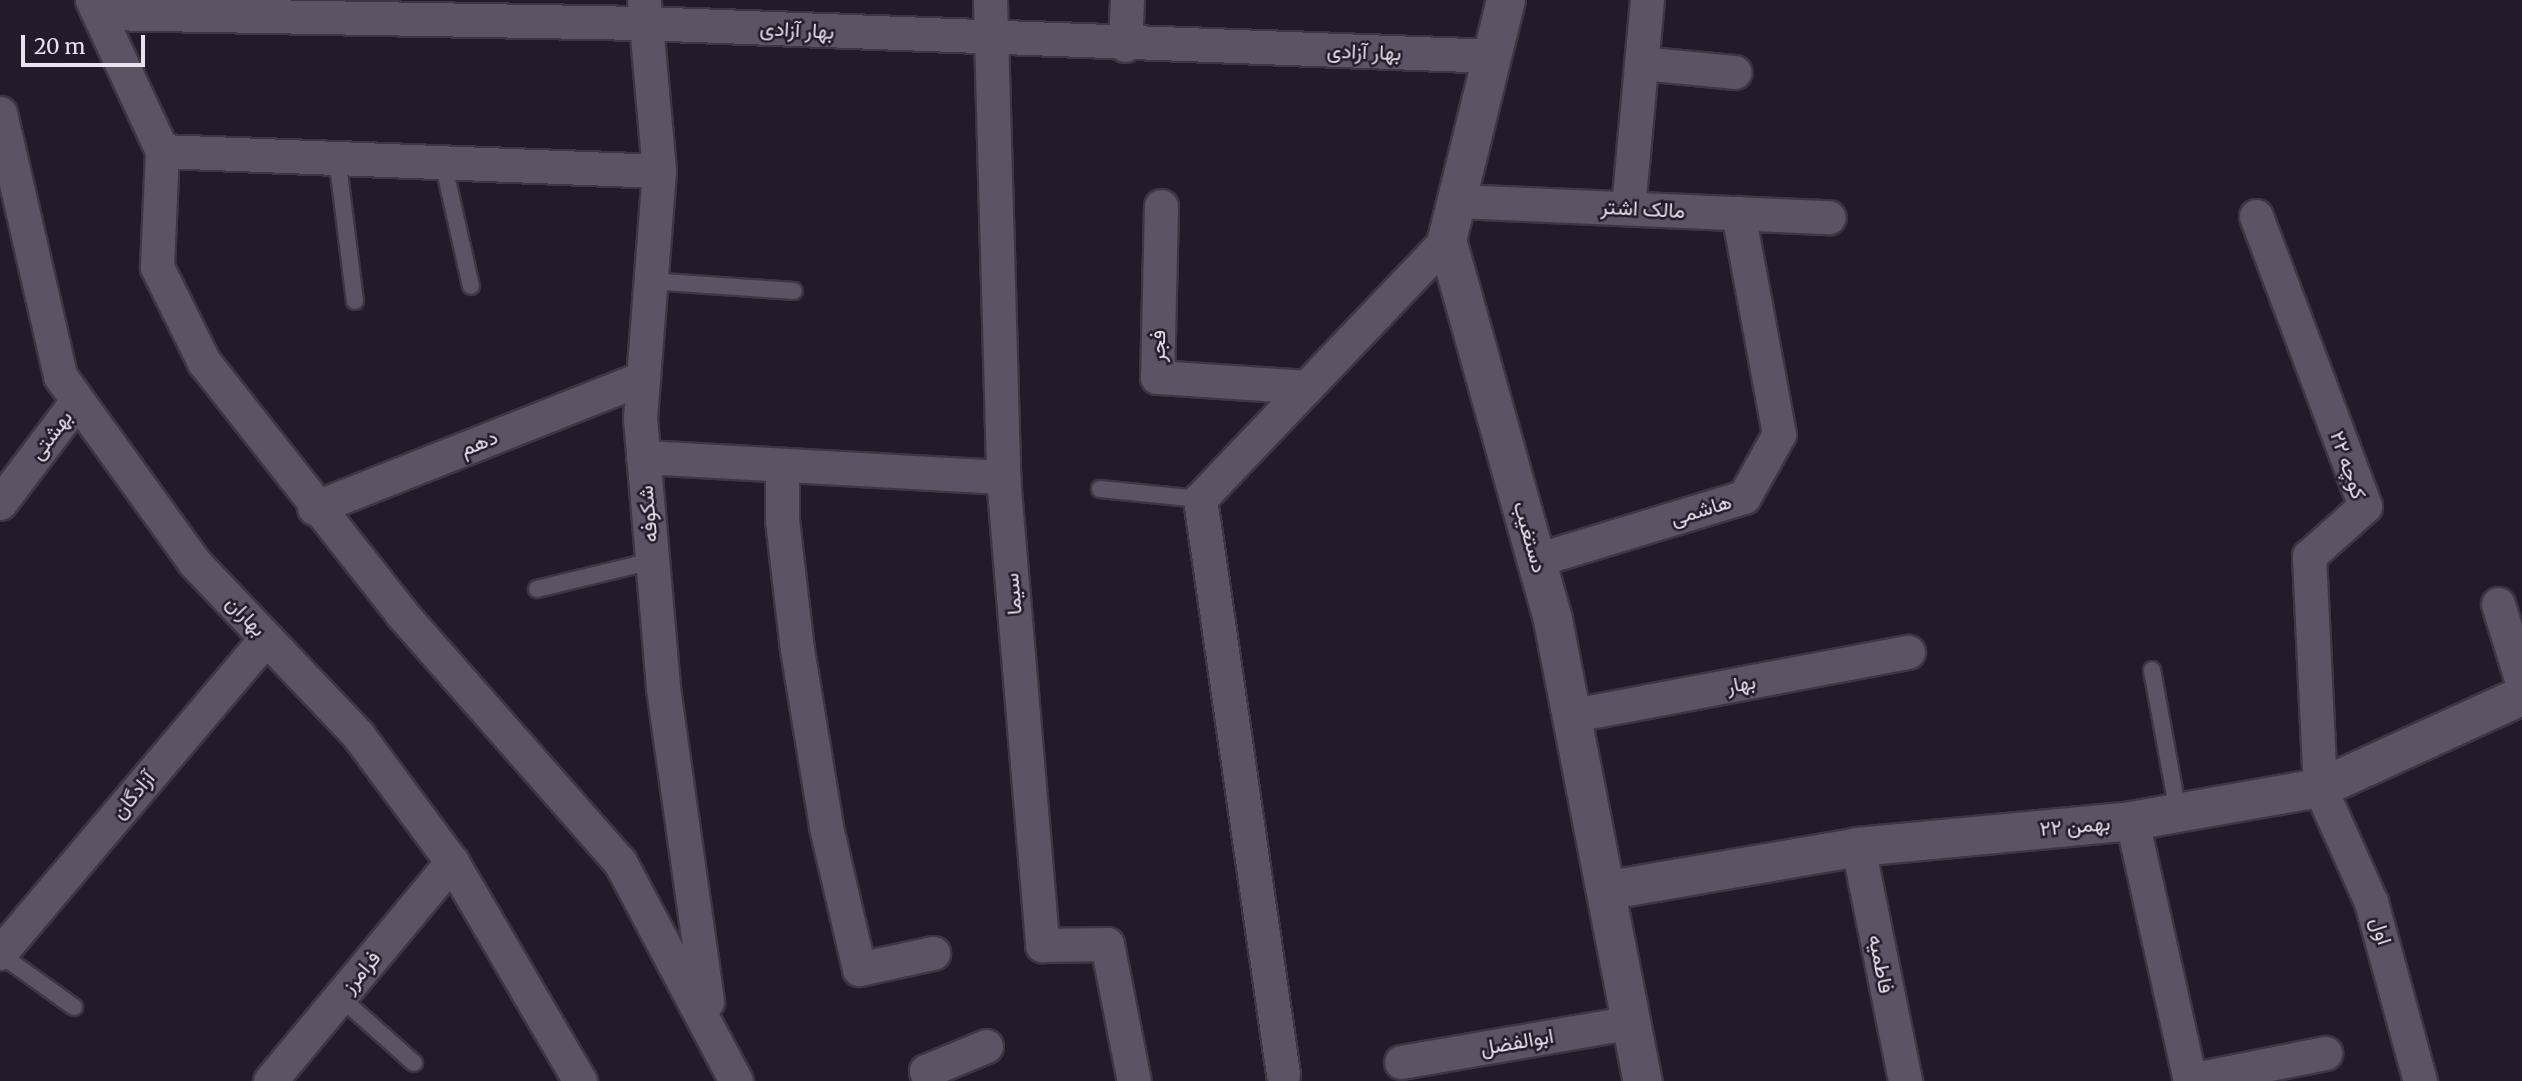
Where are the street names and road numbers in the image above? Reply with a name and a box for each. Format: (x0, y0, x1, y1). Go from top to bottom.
street label: بهار آزادی (759, 15, 835, 45)
street label: بهار آزادی (1326, 38, 1402, 66)
street label: مالک اشتر (1600, 194, 1686, 224)
street label: فجر (1145, 330, 1171, 362)
street label: بهشتی (24, 405, 78, 465)
street label: دهم (457, 424, 501, 462)
street label: کوچه ۲۲ (2325, 428, 2371, 502)
street label: شکوفه (633, 484, 663, 544)
street label: هاشمی (1667, 489, 1735, 531)
street label: دستغیب (1508, 498, 1552, 576)
street label: سیما (999, 572, 1027, 616)
street label: بهاران (221, 590, 271, 642)
street label: بهار (1724, 669, 1758, 699)
street label: آزادگان (106, 766, 160, 824)
street label: ۲۲ بهمن (2039, 810, 2111, 842)
street label: اول (2365, 914, 2397, 948)
street label: فاطمیه (1863, 932, 1899, 996)
street label: فرامرز (336, 946, 386, 998)
street label: ابوالفضل (1478, 1023, 1556, 1061)

